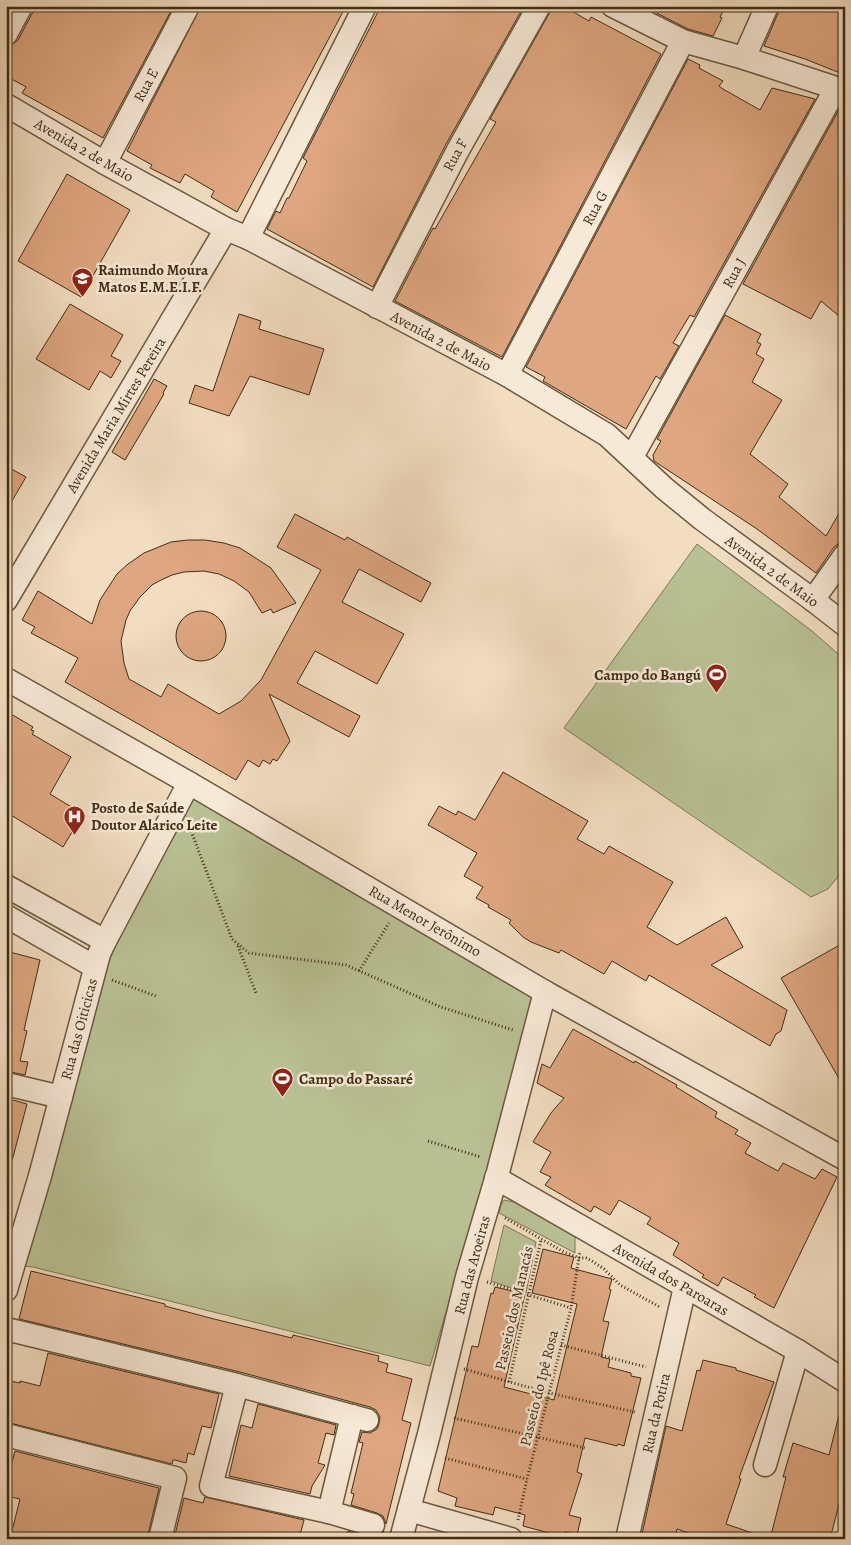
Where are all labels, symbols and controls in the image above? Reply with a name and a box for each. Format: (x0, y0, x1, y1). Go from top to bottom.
street label: Rua E (129, 65, 163, 105)
street label: Avenida 2 de Maio (30, 113, 137, 186)
street label: Rua F (438, 135, 472, 175)
street label: Rua G (578, 187, 612, 229)
street label: Rua J (718, 254, 750, 292)
place label: Raimundo Moura Matos E.M.E.I.F. (98, 260, 209, 297)
school or university icon: Raimundo Moura Matos E.M.E.I.F. (70, 267, 94, 298)
street label: Avenida 2 de Maio (386, 306, 495, 376)
street label: Avenida Maria Mirtes Pereira (61, 333, 170, 497)
street label: Avenida 2 de Maio (720, 530, 823, 612)
sports icon: Campo do Bangú (705, 663, 729, 694)
place label: Campo do Bangú (594, 665, 702, 685)
place label: Posto de Saúde Doutor Alarico Leite (91, 798, 218, 835)
hospital icon: Posto de Saúde Doutor Alarico Leite (63, 805, 87, 836)
street label: Rua Menor Jerônimo (365, 881, 485, 961)
street label: Rua das Oiticicas (56, 976, 102, 1082)
sports icon: Campo do Passaré (271, 1067, 295, 1098)
place label: Campo do Passaré (299, 1069, 413, 1089)
street label: Rua das Aroeiras (449, 1213, 495, 1317)
street label: Avenida dos Paroaras (609, 1237, 732, 1320)
street label: Passeio dos Manacás (490, 1244, 538, 1372)
street label: Passeio do Ipê Rosa (515, 1328, 563, 1448)
street label: Rua da Potira (637, 1371, 675, 1455)

